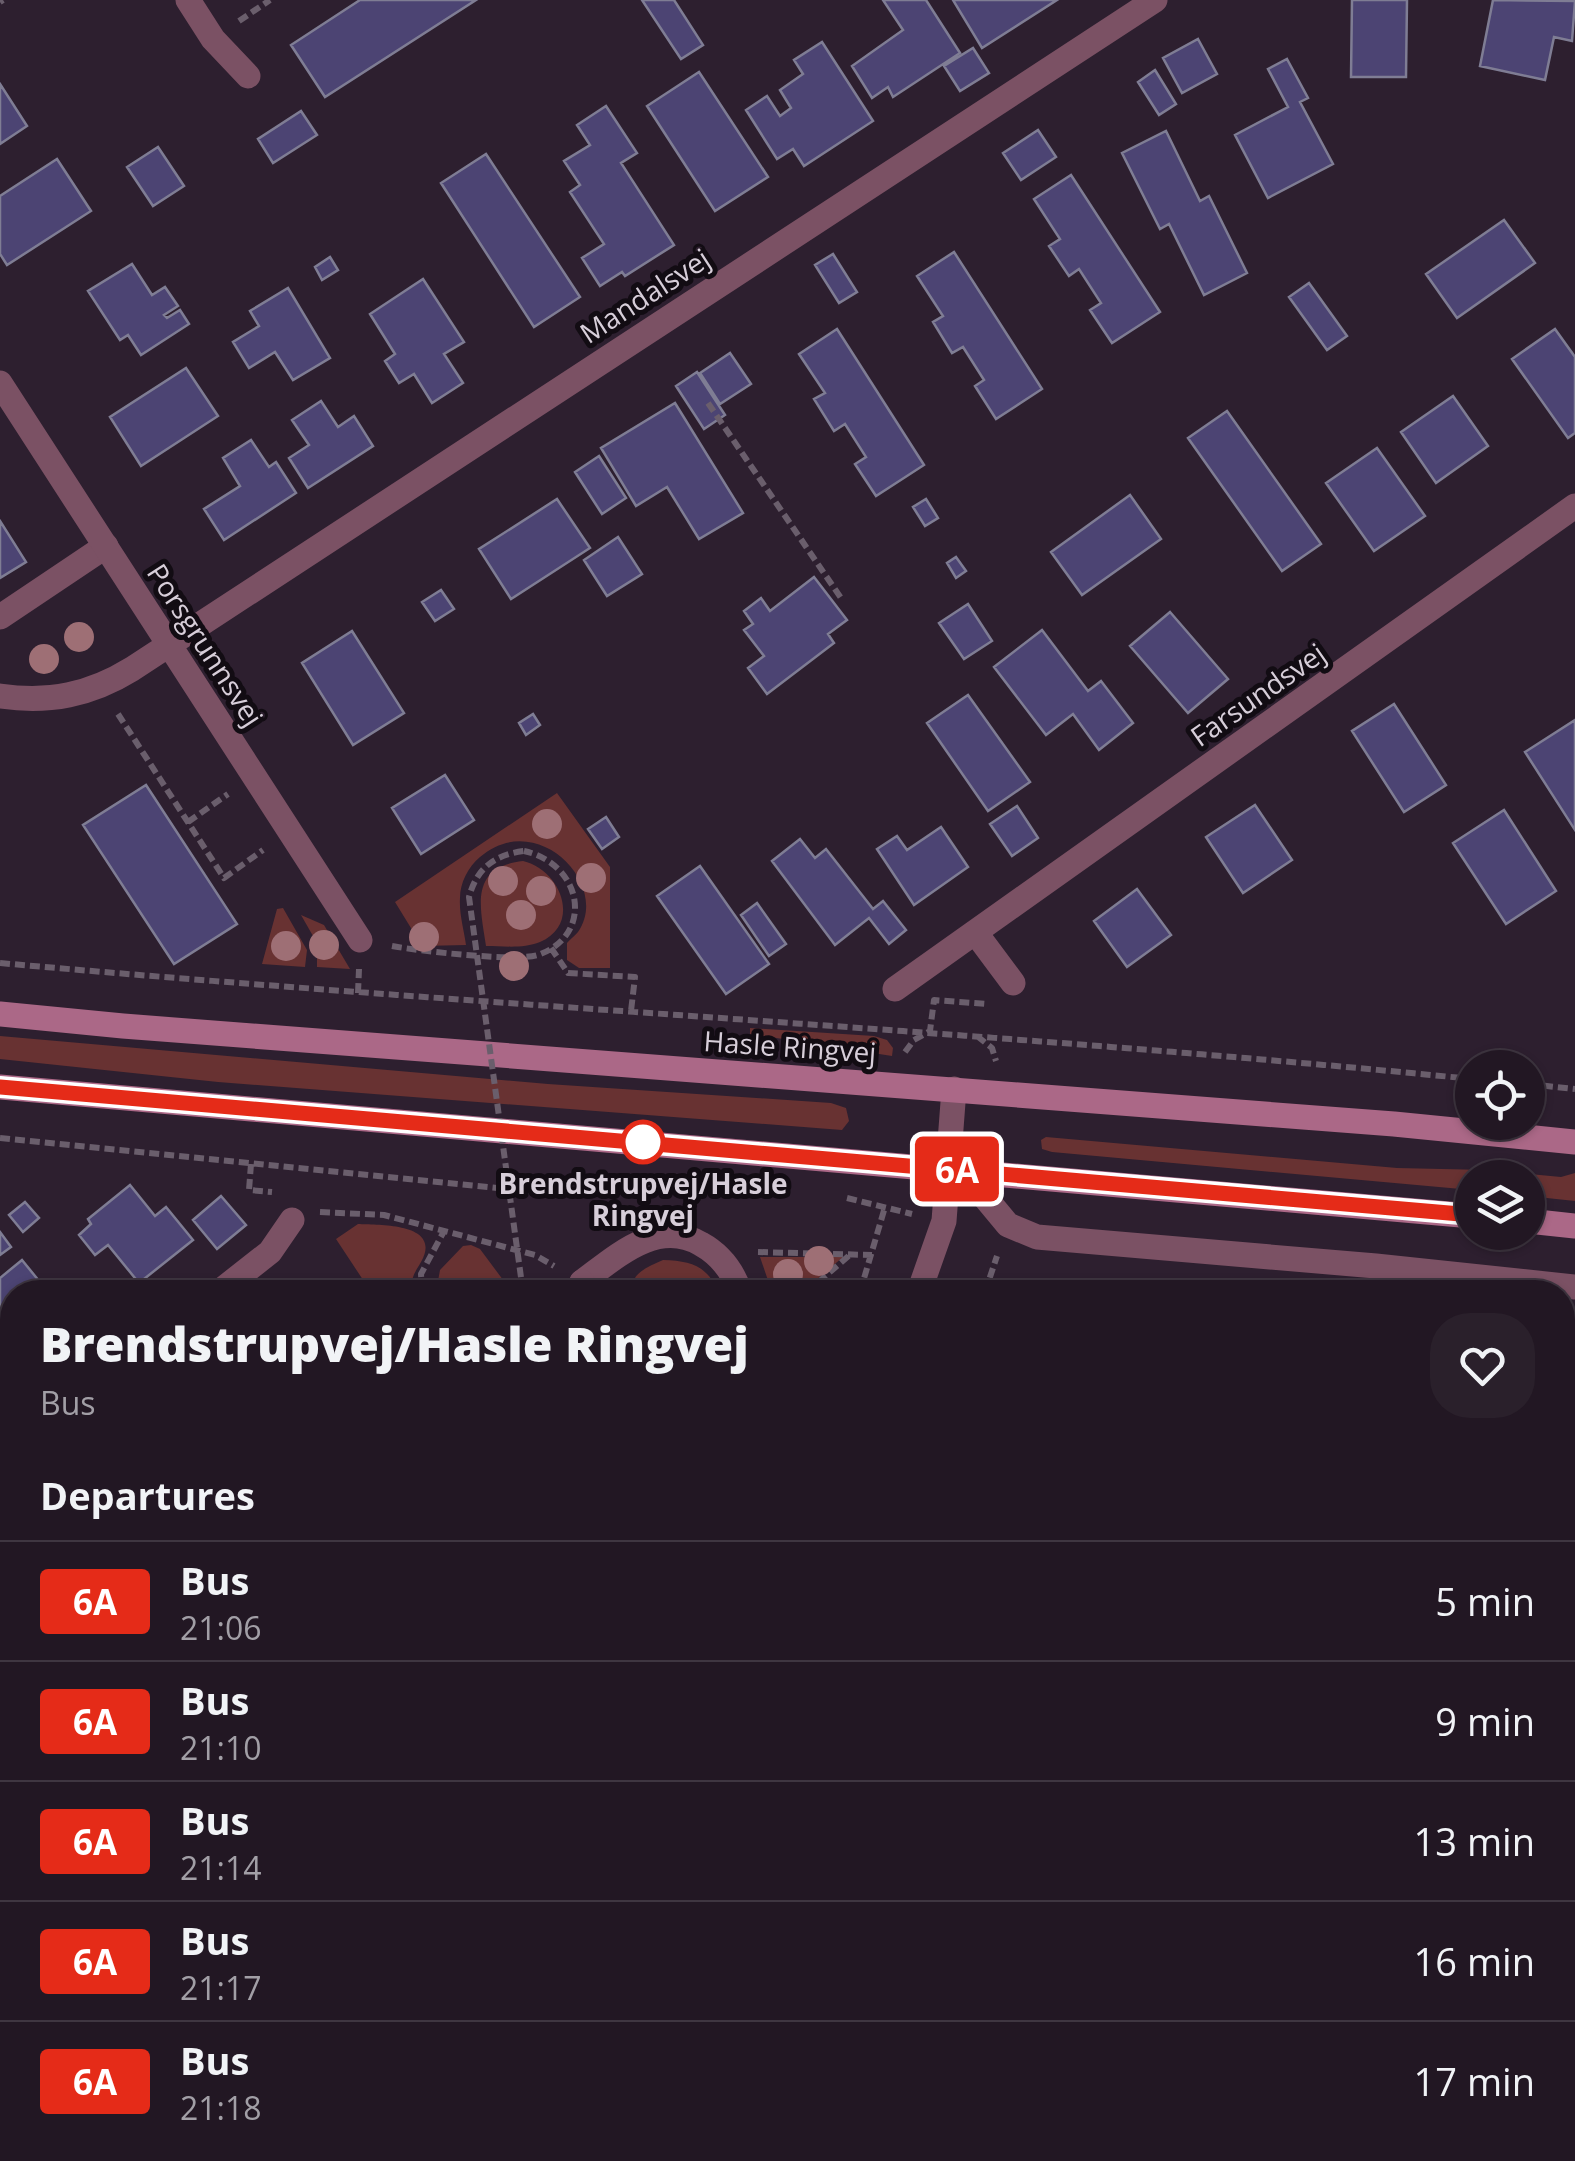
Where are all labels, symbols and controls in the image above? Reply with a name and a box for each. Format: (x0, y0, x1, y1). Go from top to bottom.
street label: Mandalsvej (572, 239, 717, 351)
street label: Porsgrunnsvej (139, 556, 273, 733)
street label: Farsundsvej (1182, 634, 1332, 755)
street label: Hasle Ringvej (702, 1021, 878, 1071)
map controls (1455, 1050, 1545, 1250)
button: locate (1455, 1050, 1545, 1140)
marker: Brendstrupvej/Hasle Ringvej (622, 1121, 664, 1163)
line badge: 6A (912, 1136, 1002, 1202)
text: 6A (935, 1146, 979, 1193)
button: layers (1455, 1160, 1545, 1250)
place label: Brendstrupvej/Hasle Ringvej (498, 1164, 788, 1234)
text: Brendstrupvej/Hasle Ringvej (40, 1311, 749, 1376)
button: heart (1430, 1313, 1535, 1418)
text: Bus (40, 1381, 96, 1424)
text: Departures (40, 1469, 255, 1521)
text: Bus (180, 1554, 249, 1606)
text: 5 min (1435, 1575, 1535, 1627)
text: 6A (73, 1578, 117, 1625)
text: 21:06 (180, 1606, 262, 1649)
text: Bus (180, 1674, 249, 1726)
text: 9 min (1435, 1695, 1535, 1747)
text: 6A (73, 1698, 117, 1745)
text: 21:10 (180, 1726, 262, 1769)
text: Bus (180, 1794, 249, 1846)
text: 13 min (1414, 1815, 1535, 1867)
text: 6A (73, 1818, 117, 1865)
text: 21:14 (180, 1846, 262, 1889)
text: Bus (180, 1914, 249, 1966)
text: 16 min (1414, 1935, 1535, 1987)
text: 6A (73, 1938, 117, 1985)
text: 21:17 (180, 1966, 262, 2009)
text: Bus (180, 2034, 249, 2086)
text: 17 min (1414, 2055, 1535, 2107)
text: 6A (73, 2058, 117, 2105)
text: 21:18 (180, 2086, 262, 2129)

